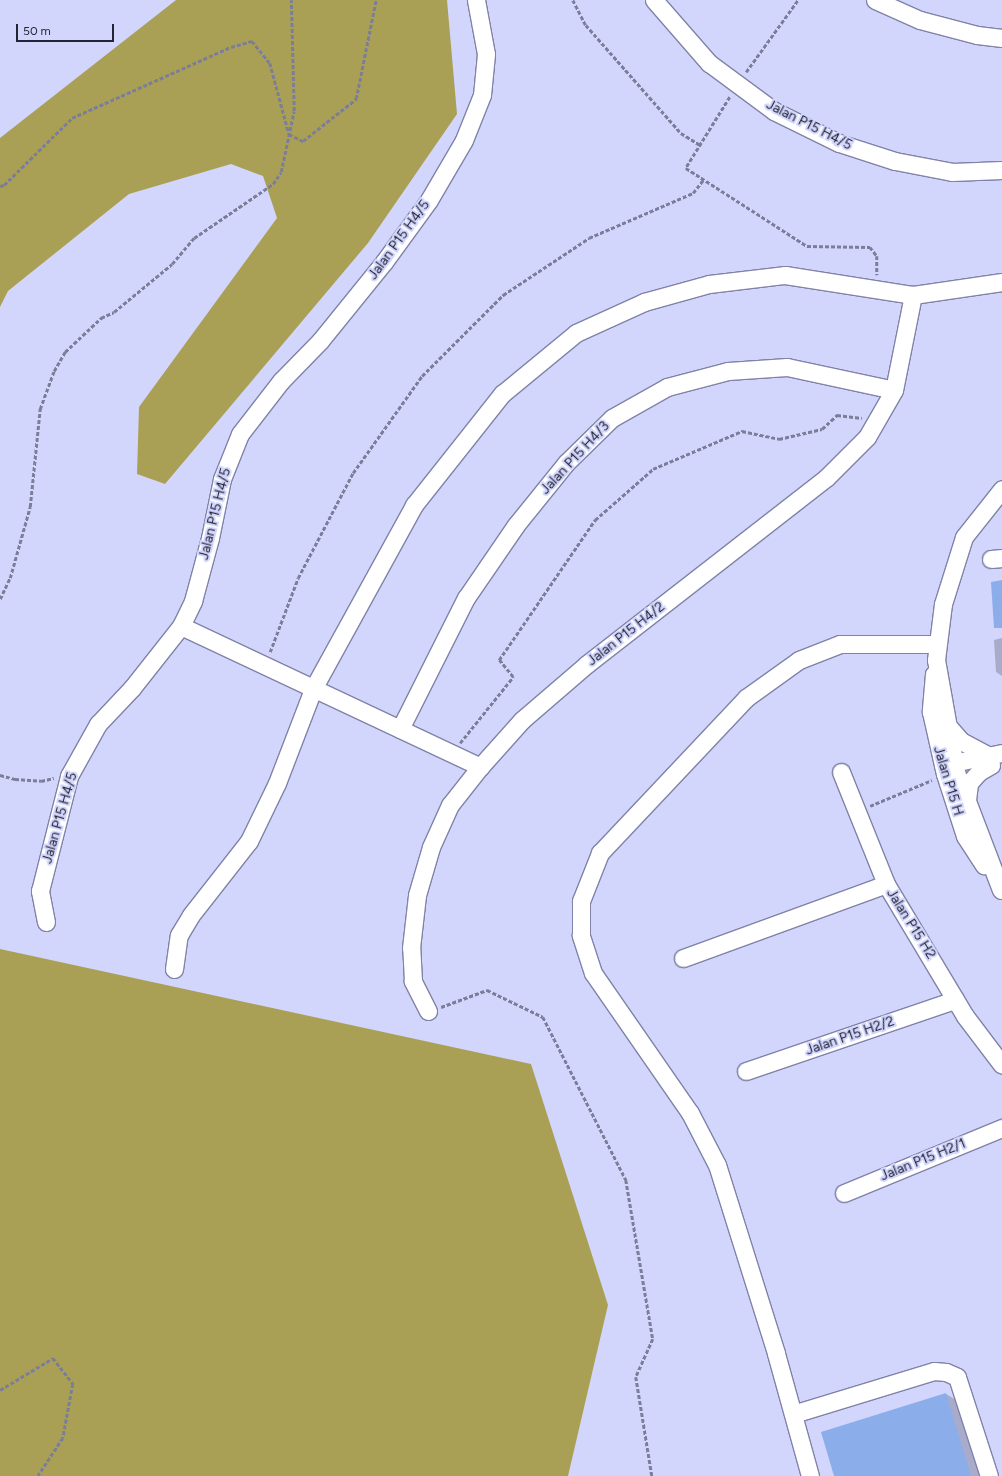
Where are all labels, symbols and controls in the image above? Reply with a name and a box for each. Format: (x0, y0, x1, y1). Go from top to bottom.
scale bar (18, 16, 116, 42)
text: 50 m (23, 24, 51, 38)
street label: Jalan P15 H4/5 (763, 96, 855, 154)
street label: Jalan P15 H4/5 (365, 197, 433, 283)
street label: Jalan P15 H4/3 (537, 418, 613, 498)
street label: Jalan P15 H4/5 (195, 466, 235, 562)
street label: Jalan P15 H4/2 (584, 599, 668, 669)
street label: Jalan P15 H (929, 744, 967, 818)
street label: Jalan P15 H4/5 (39, 771, 81, 865)
street label: Jalan P15 H2 (883, 886, 939, 962)
street label: Jalan P15 H2/2 (803, 1013, 897, 1059)
street label: Jalan P15 H2/1 (878, 1135, 968, 1185)

